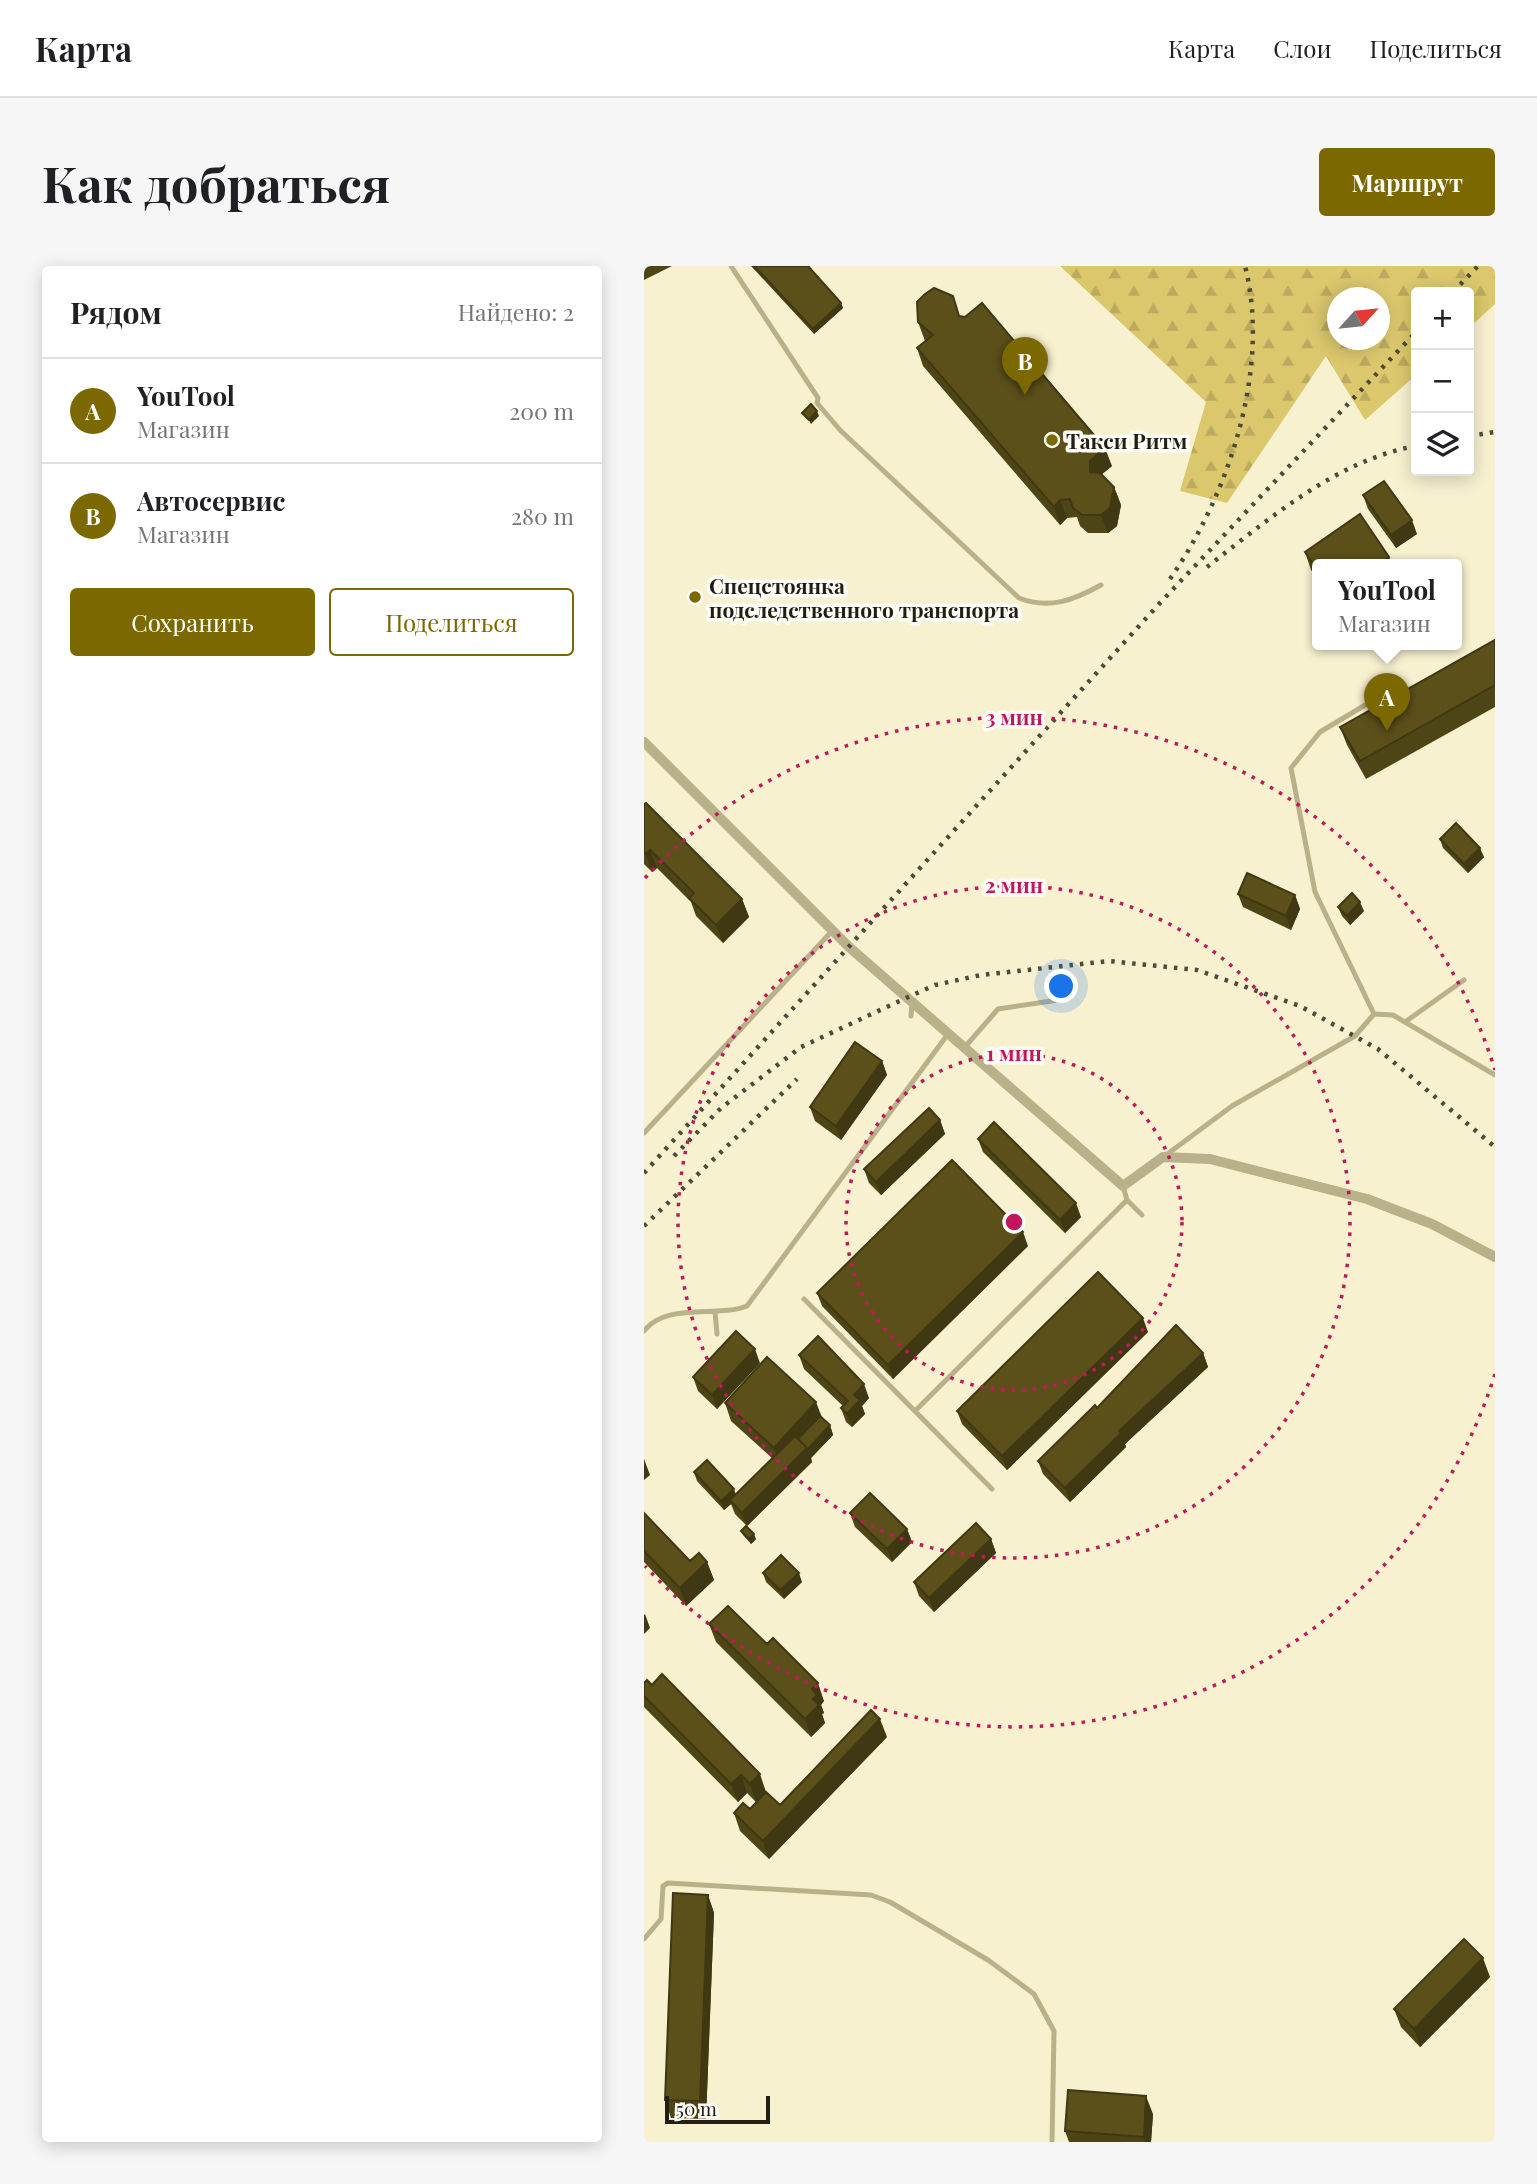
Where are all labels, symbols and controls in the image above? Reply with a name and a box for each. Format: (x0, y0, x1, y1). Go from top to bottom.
text: Карта (35, 26, 132, 70)
text: Карта (1168, 32, 1235, 64)
text: Слои (1273, 32, 1332, 64)
text: Поделиться (1370, 32, 1502, 64)
button: Маршрут (1319, 148, 1495, 216)
text: Как добраться (42, 150, 390, 215)
north arrow (1327, 287, 1390, 350)
map controls (1411, 287, 1474, 476)
button: + (1411, 287, 1474, 350)
text: Рядом (70, 292, 162, 332)
text: Найдено: 2 (458, 296, 574, 327)
pin: B (1002, 337, 1048, 395)
button: − (1411, 350, 1474, 413)
text: YouTool (137, 378, 235, 413)
text: A (85, 395, 101, 426)
text: 200 m (509, 395, 574, 426)
text: Магазин (137, 413, 230, 444)
button: layers (1411, 413, 1474, 476)
place label: Такси Ритм (1066, 426, 1188, 454)
marker: Такси Ритм (1044, 432, 1060, 448)
text: Автосервис (137, 483, 285, 518)
text: B (85, 500, 101, 531)
text: 280 m (511, 500, 574, 531)
text: Магазин (137, 518, 230, 549)
popup (1312, 559, 1462, 650)
place label: Спецстоянка подследственного транспорта (709, 571, 1019, 623)
text: YouTool (1338, 572, 1436, 607)
button: Сохранить (70, 588, 315, 656)
button: Поделиться (329, 588, 574, 656)
marker: Спецстоянка подследственного транспорта (687, 589, 703, 605)
text: Магазин (1338, 607, 1431, 638)
pin: A (1364, 673, 1410, 731)
text: 3 мин (985, 702, 1043, 730)
text: 2 мин (985, 870, 1043, 898)
your location (1044, 969, 1078, 1003)
text: 1 мин (986, 1038, 1042, 1066)
centre of rings (1002, 1210, 1026, 1234)
scale bar (665, 2093, 770, 2125)
text: 50 m (676, 2095, 717, 2121)

